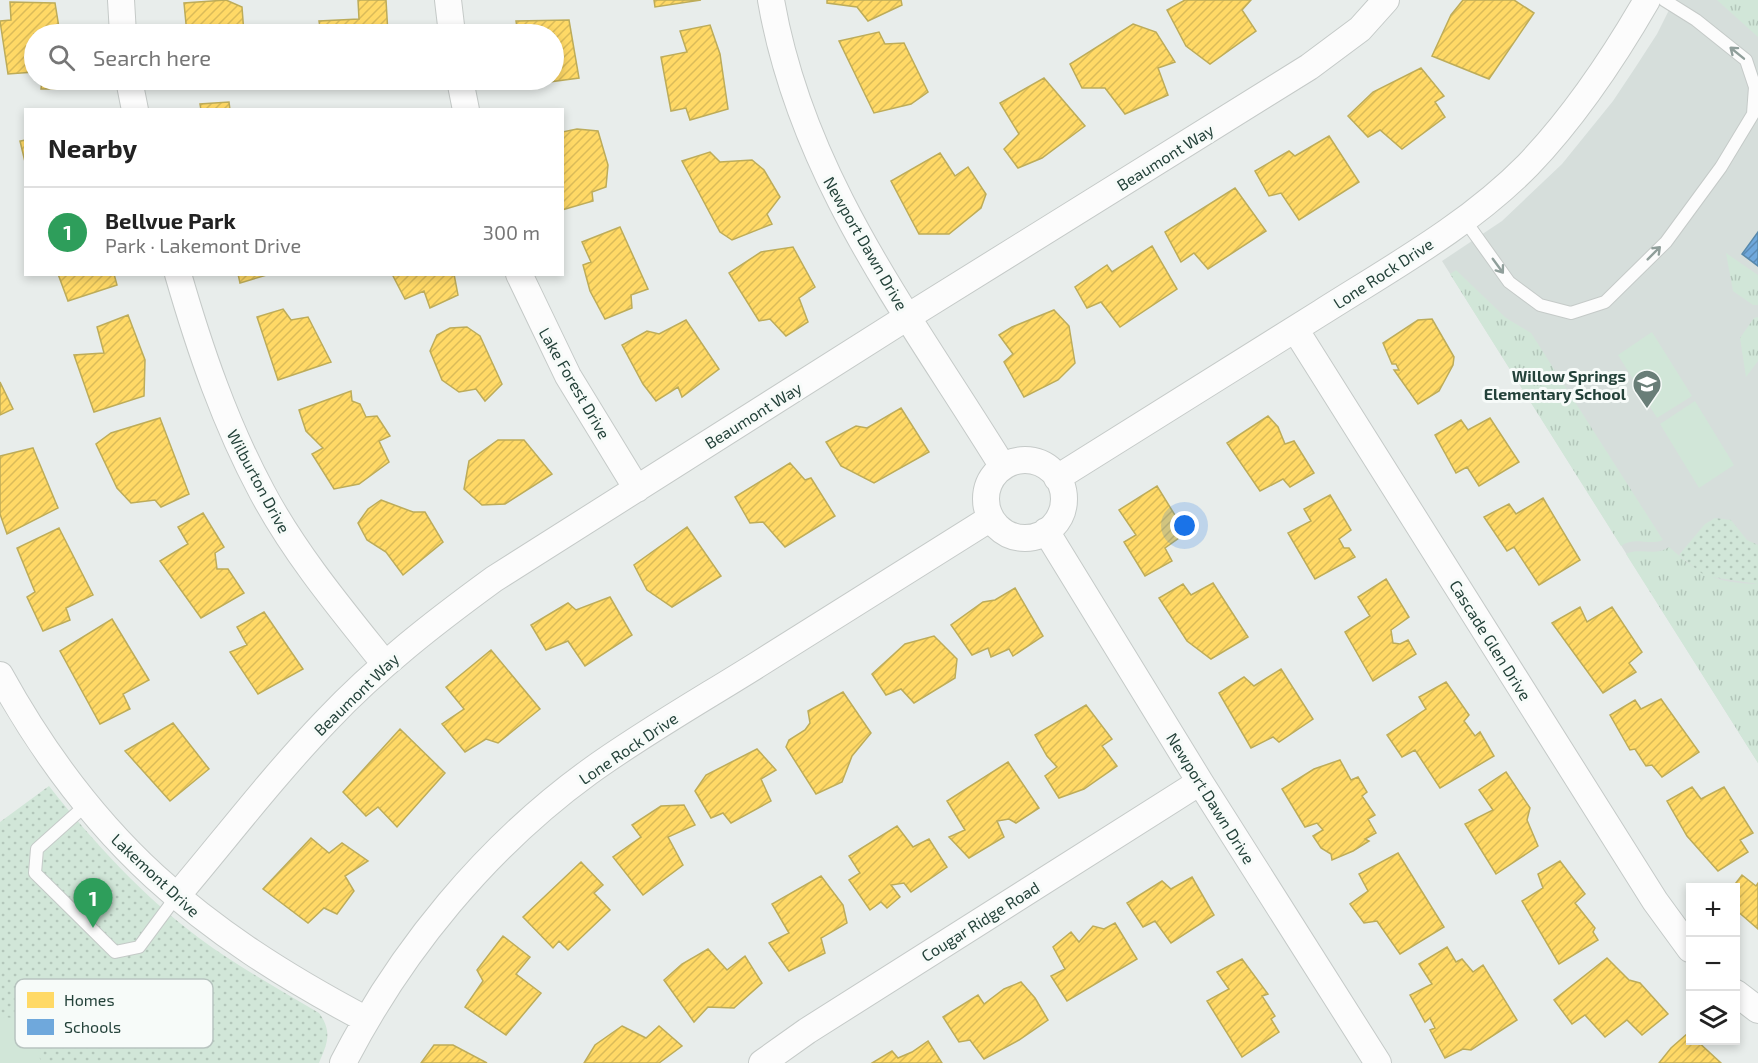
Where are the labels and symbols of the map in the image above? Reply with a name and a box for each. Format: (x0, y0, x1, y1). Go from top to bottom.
one-way arrow (1730, 47, 1746, 60)
street label: Beaumont Way (1113, 119, 1217, 194)
street label: Newport Dawn Drive (820, 173, 912, 313)
street label: Lone Rock Drive (1330, 234, 1436, 312)
one-way arrow (1647, 245, 1662, 260)
one-way arrow (1492, 258, 1504, 274)
street label: Lake Forest Drive (535, 324, 615, 442)
place label: Willow Springs Elementary School (1484, 366, 1627, 404)
school or university icon: Willow Springs Elementary School (1631, 368, 1663, 410)
street label: Beaumont Way (701, 377, 805, 452)
street label: Wilburton Drive (224, 426, 294, 536)
your location (1170, 511, 1199, 540)
street label: Cascade Glen Drive (1446, 576, 1536, 704)
street label: Beaumont Way (310, 648, 403, 739)
street label: Lone Rock Drive (575, 708, 681, 788)
street label: Newport Dawn Drive (1163, 729, 1259, 867)
street label: Lakemont Drive (108, 829, 204, 921)
street label: Cougar Ridge Road (918, 877, 1042, 965)
pin: 1 (74, 878, 112, 928)
legend (15, 979, 213, 1048)
text: Homes (64, 990, 115, 1009)
text: Schools (64, 1017, 121, 1036)

